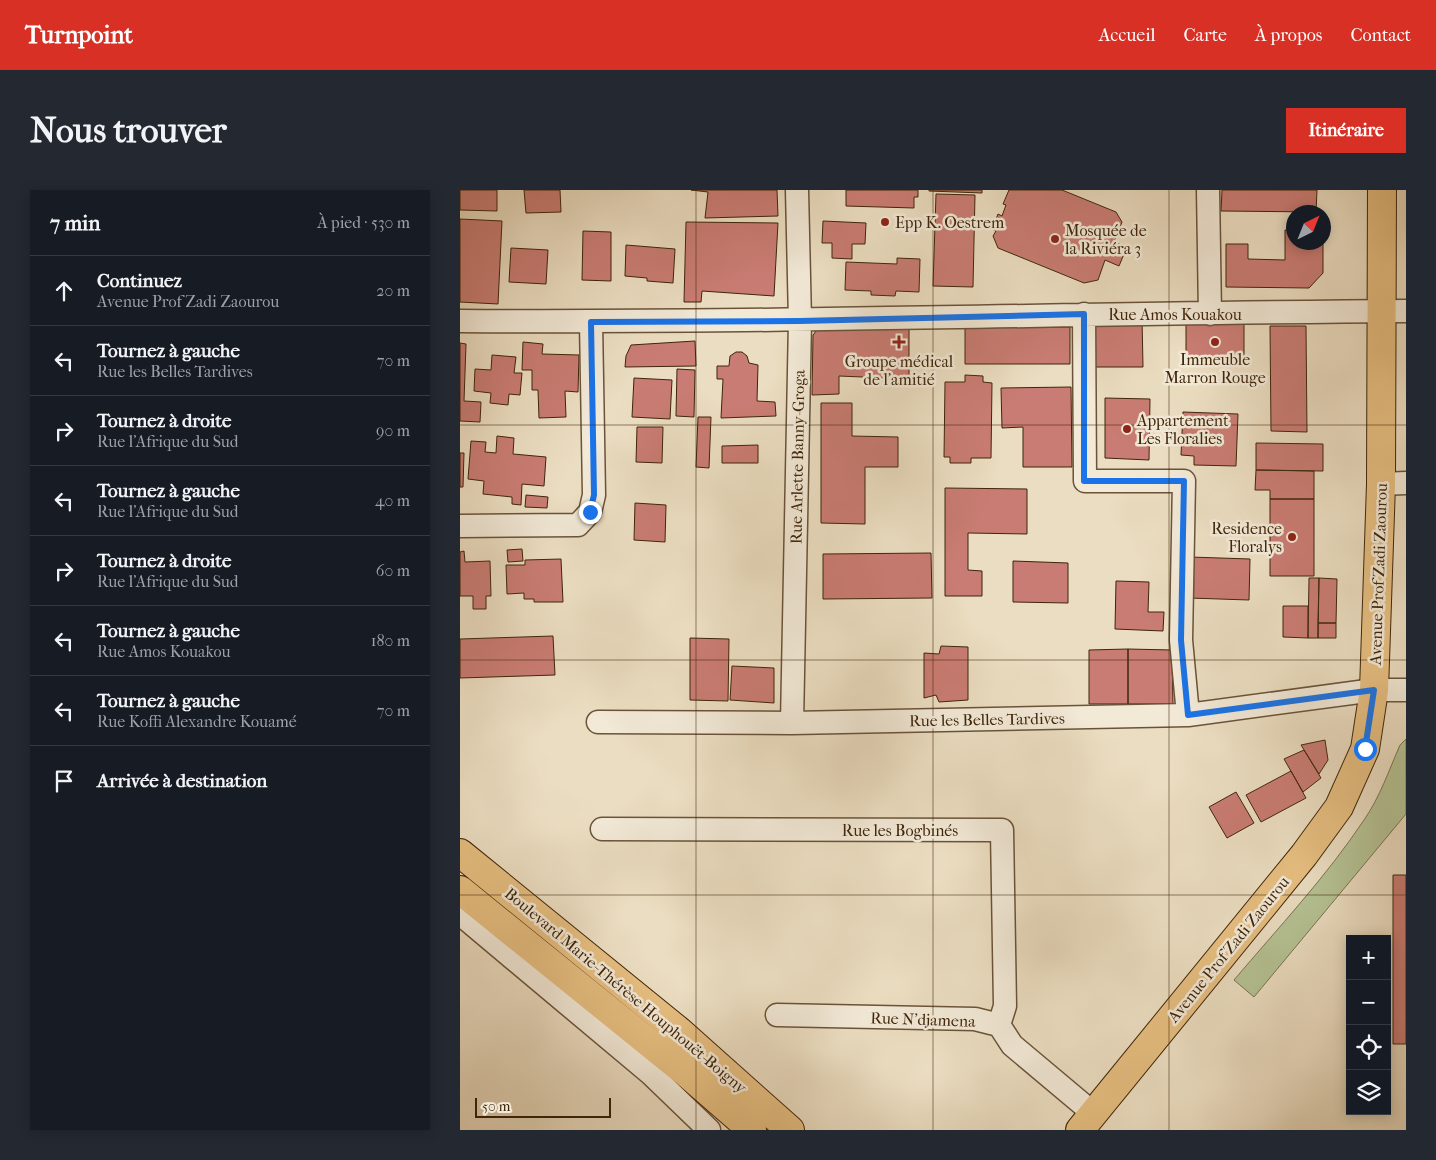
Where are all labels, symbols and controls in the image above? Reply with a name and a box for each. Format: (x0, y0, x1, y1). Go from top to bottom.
text: Turnpoint (25, 21, 133, 49)
text: Accueil (1099, 25, 1156, 46)
text: Carte (1184, 25, 1227, 46)
text: À propos (1255, 25, 1322, 46)
text: Contact (1350, 25, 1411, 46)
button: Itinéraire (1286, 108, 1406, 153)
text: Nous trouver (30, 110, 227, 151)
north arrow (1286, 205, 1331, 250)
text: 7 min (50, 211, 101, 235)
text: À pied · 530 m (317, 213, 410, 232)
place label: Epp K. Oestrem (895, 213, 1005, 232)
marker: Epp K. Oestrem (879, 216, 891, 228)
place label: Mosquée de la Riviéra 3 (1064, 221, 1147, 258)
marker: Mosquée de la Riviéra 3 (1049, 233, 1061, 245)
text: Continuez (97, 270, 182, 292)
icon: ahead (50, 277, 78, 305)
text: 20 m (376, 281, 410, 300)
text: Avenue Prof Zadi Zaourou (97, 292, 279, 311)
street label: Rue Amos Kouakou (1108, 305, 1242, 324)
marker: Groupe médical de l'amitié (892, 335, 906, 349)
marker: Immeuble Marron Rouge (1209, 336, 1221, 348)
text: Tournez à gauche (97, 340, 240, 362)
icon: left (50, 347, 78, 375)
place label: Immeuble Marron Rouge (1164, 350, 1266, 387)
text: 70 m (377, 351, 410, 370)
place label: Groupe médical de l'amitié (845, 352, 954, 389)
text: Rue les Belles Tardives (97, 362, 253, 381)
street label: Rue Arlette Banny-Groga (786, 369, 809, 544)
text: Tournez à droite (97, 410, 231, 432)
place label: Appartement Les Floralies (1136, 411, 1229, 448)
icon: right (50, 417, 78, 445)
text: 90 m (376, 421, 410, 440)
marker: Appartement Les Floralies (1121, 423, 1133, 435)
text: Rue l'Afrique du Sud (97, 432, 239, 451)
text: Tournez à gauche (97, 480, 240, 502)
street label: Avenue Prof Zadi Zaourou (1366, 483, 1391, 666)
icon: left (50, 487, 78, 515)
text: 40 m (375, 491, 410, 510)
route end (579, 501, 602, 524)
text: Rue l'Afrique du Sud (97, 502, 239, 521)
place label: Residence Floralys (1211, 519, 1282, 556)
marker: Residence Floralys (1286, 531, 1298, 543)
text: Tournez à droite (97, 550, 231, 572)
icon: right (50, 557, 78, 585)
text: 60 m (376, 561, 410, 580)
text: Rue l'Afrique du Sud (97, 572, 239, 591)
text: Tournez à gauche (97, 620, 240, 642)
icon: left (50, 627, 78, 655)
text: 180 m (371, 631, 410, 650)
text: Rue Amos Kouakou (97, 642, 231, 661)
text: Tournez à gauche (97, 690, 240, 712)
icon: left (50, 697, 78, 725)
text: 70 m (377, 701, 410, 720)
street label: Rue les Belles Tardives (909, 709, 1065, 730)
text: Rue Koffi Alexandre Kouamé (97, 712, 297, 731)
route start (1354, 738, 1377, 761)
icon: arrive (50, 767, 78, 795)
text: Arrivée à destination (97, 770, 267, 792)
street label: Rue les Bogbinés (842, 821, 958, 840)
street label: Avenue Prof Zadi Zaourou (1163, 873, 1293, 1027)
street label: Boulevard Marie-Thérèse Houphouët-Boigny (501, 884, 751, 1097)
map controls (1346, 935, 1391, 1115)
button: + (1346, 935, 1391, 980)
button: − (1346, 980, 1391, 1025)
street label: Rue N'djamena (870, 1008, 976, 1031)
button: locate (1346, 1025, 1391, 1070)
button: layers (1346, 1070, 1391, 1115)
scale bar (475, 1095, 611, 1118)
text: 50 m (482, 1098, 510, 1115)

